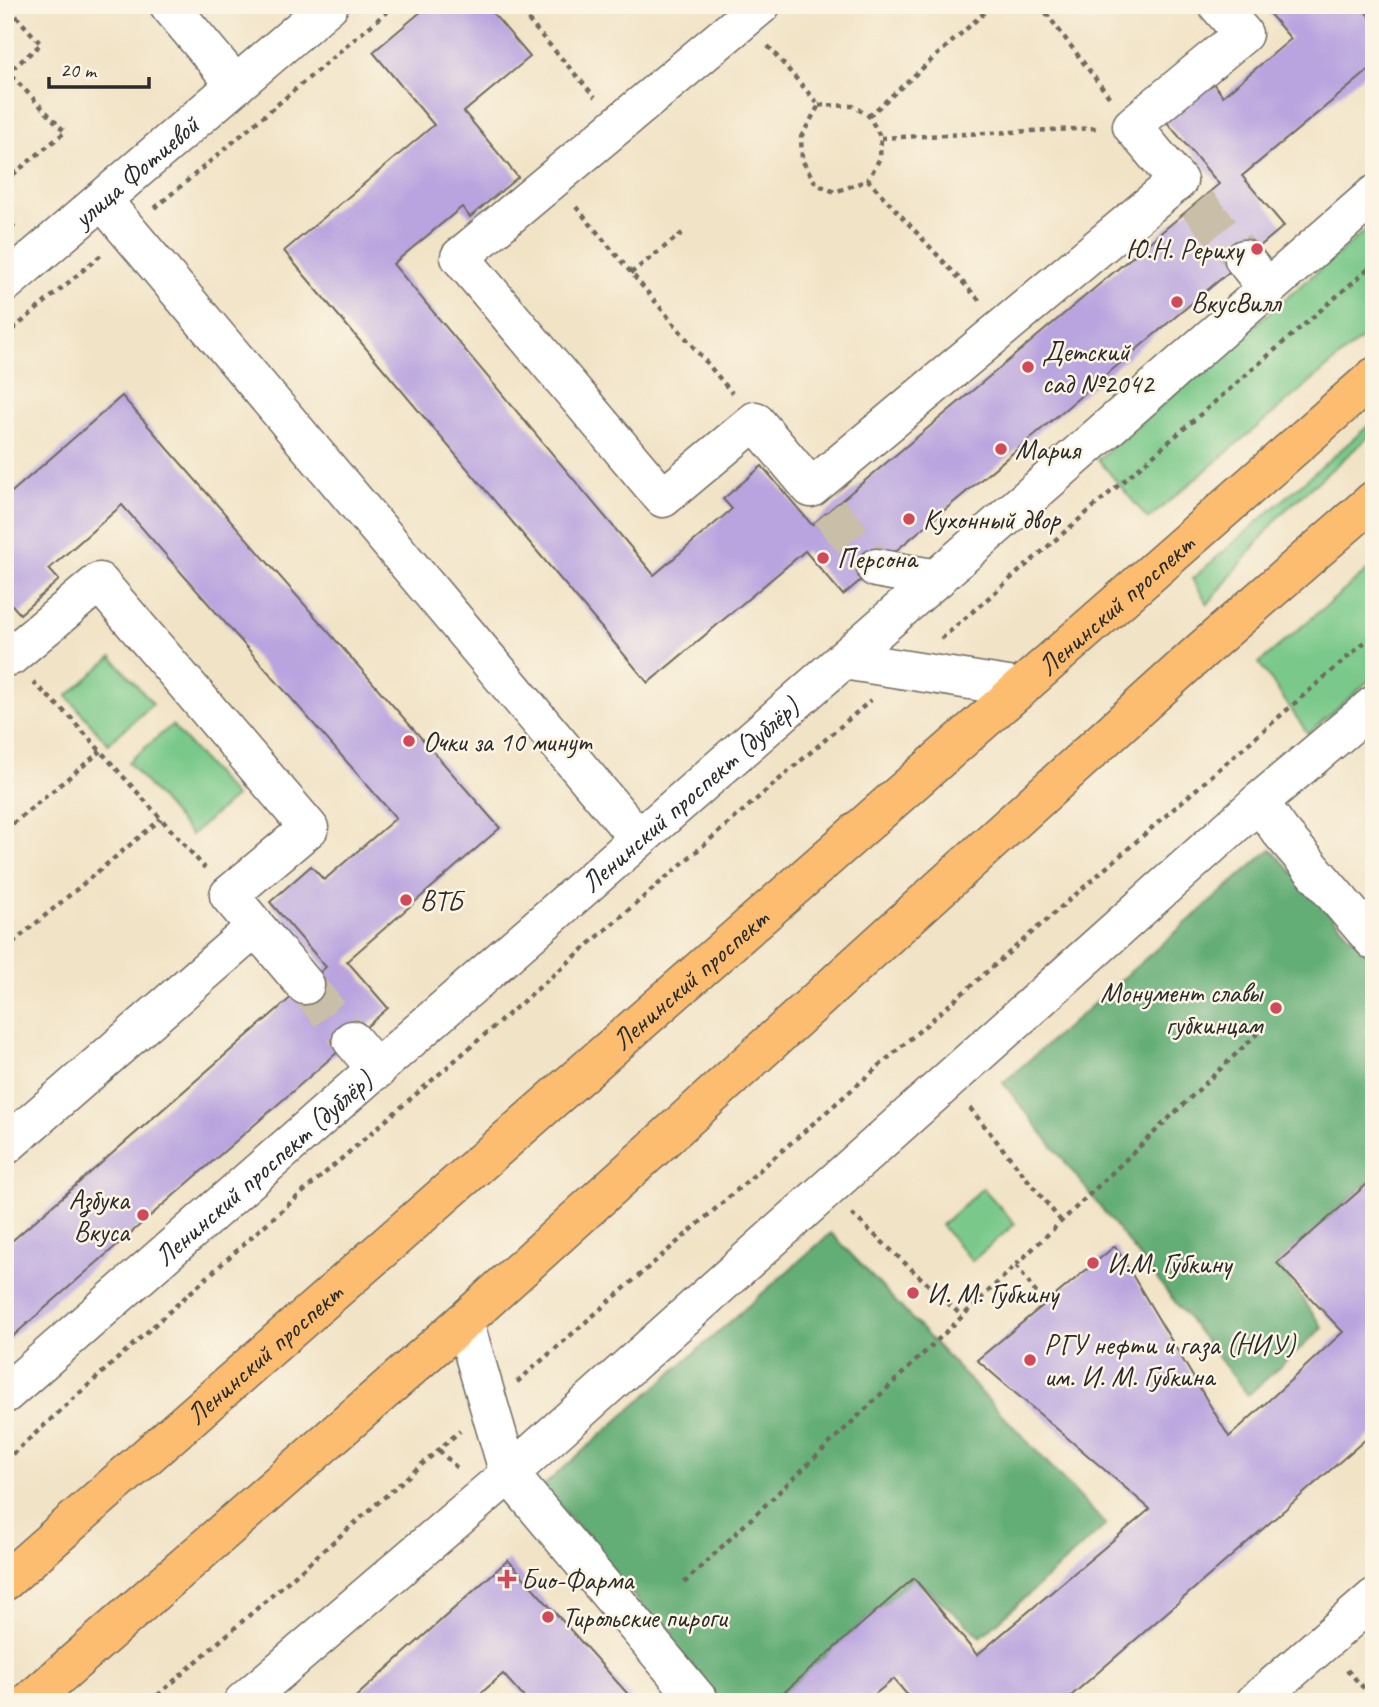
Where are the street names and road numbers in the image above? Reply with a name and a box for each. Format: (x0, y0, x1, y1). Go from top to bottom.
street label: улица Фотиевой (64, 106, 207, 236)
street label: Ленинский проспект (1030, 525, 1202, 683)
street label: Ленинский проспект (дублёр) (573, 688, 807, 899)
street label: Ленинский проспект (604, 899, 777, 1057)
street label: Ленинский проспект (дублёр) (147, 1062, 381, 1273)
street label: Ленинский проспект (178, 1274, 351, 1432)

